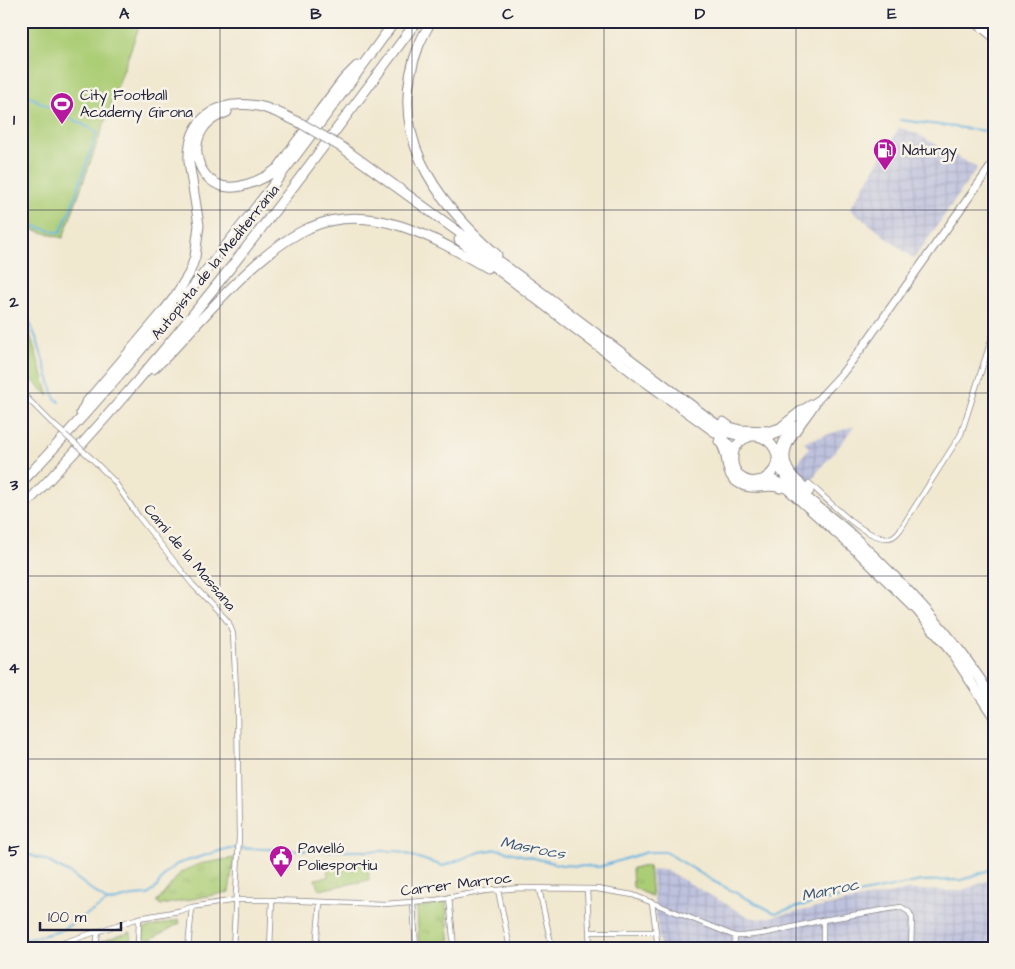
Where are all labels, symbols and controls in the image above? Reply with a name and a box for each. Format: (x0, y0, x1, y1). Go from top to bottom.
text: A (119, 3, 130, 25)
text: B (310, 3, 322, 25)
text: C (502, 3, 514, 25)
text: D (695, 3, 706, 25)
text: E (887, 3, 897, 25)
place label: City Football Academy Girona (80, 85, 193, 124)
sports icon: City Football Academy Girona (49, 91, 75, 125)
text: 1 (13, 109, 16, 131)
fuel station icon: Naturgy (872, 137, 898, 171)
place label: Naturgy (902, 140, 957, 162)
street label: Autopista de la Mediterrània (146, 180, 285, 344)
text: 2 (8, 291, 19, 313)
text: 3 (9, 474, 19, 496)
street label: Camí de la Massana (139, 499, 241, 616)
text: 4 (9, 657, 20, 679)
water label: Masrocs (499, 831, 568, 865)
place label: Pavelló Poliesportiu (298, 838, 378, 876)
text: 5 (8, 840, 20, 862)
public building icon: Pavelló Poliesportiu (268, 844, 294, 878)
street label: Carrer Marroc (399, 867, 513, 902)
water label: Marroc (799, 873, 862, 907)
scale bar (40, 899, 121, 931)
text: 100 m (48, 907, 87, 928)

